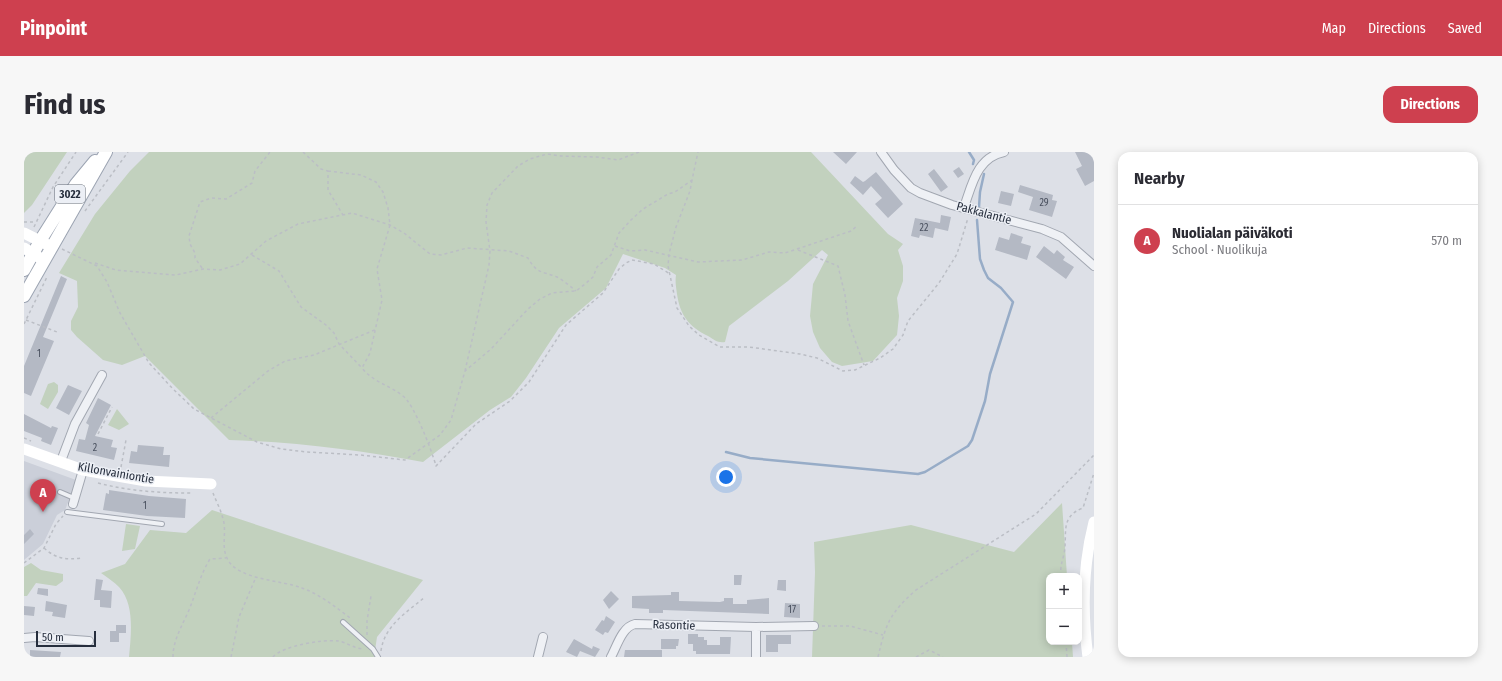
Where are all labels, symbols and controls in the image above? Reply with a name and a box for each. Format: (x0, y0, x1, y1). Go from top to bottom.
text: Pinpoint (20, 17, 87, 40)
text: Map (1322, 20, 1346, 37)
text: Directions (1368, 20, 1426, 37)
text: Saved (1448, 20, 1482, 37)
button: Directions (1383, 86, 1478, 123)
text: Find us (24, 88, 106, 121)
text: Nearby (1134, 168, 1185, 189)
road number: 3022 (55, 185, 85, 203)
house number: 29 (1039, 197, 1049, 209)
street label: Pakkalantie (955, 199, 1013, 227)
house number: 22 (920, 222, 929, 234)
text: Nuolialan päiväkoti (1172, 224, 1293, 242)
text: A (1143, 233, 1151, 248)
text: 570 m (1431, 233, 1462, 248)
text: School · Nuolikuja (1172, 242, 1268, 257)
house number: 1 (37, 348, 41, 360)
house number: 2 (93, 442, 98, 454)
street label: Killonvainiontie (77, 459, 155, 487)
your location (716, 467, 736, 487)
pin: A (30, 479, 56, 512)
house number: 1 (143, 500, 147, 512)
map controls (1046, 573, 1082, 645)
button: + (1046, 573, 1082, 609)
house number: 17 (788, 604, 796, 616)
button: − (1046, 609, 1082, 645)
street label: Rasontie (652, 617, 696, 633)
scale bar (36, 629, 96, 648)
text: 50 m (42, 631, 64, 644)

